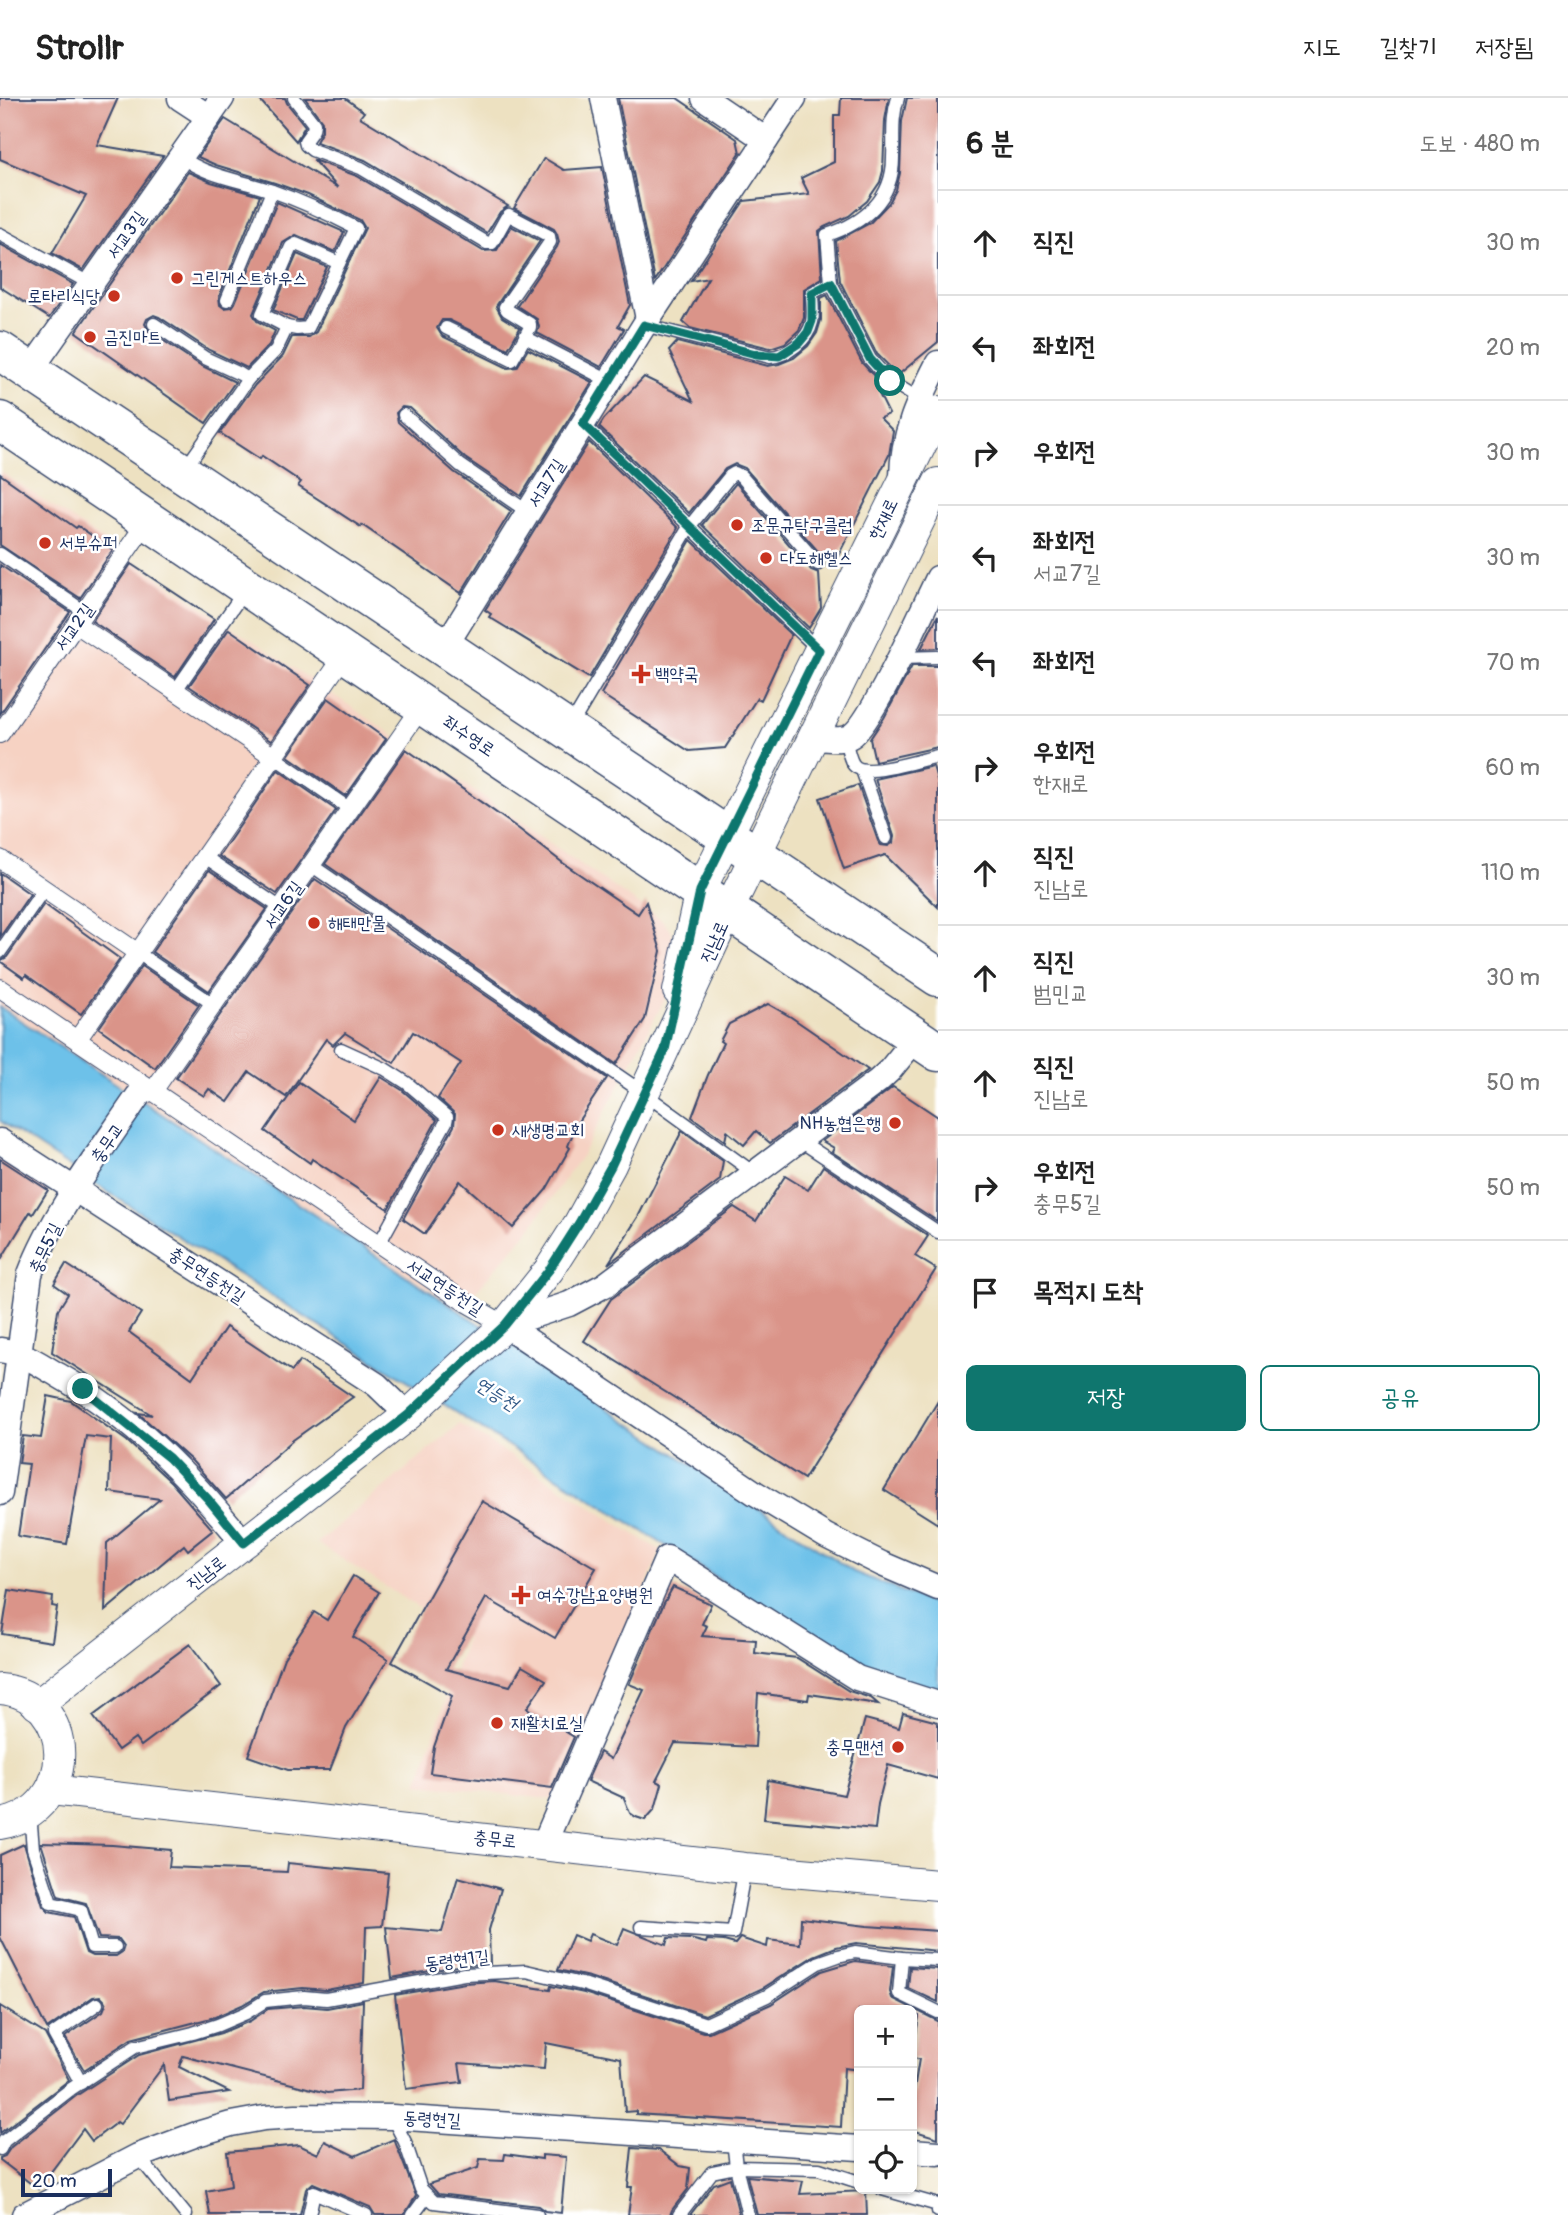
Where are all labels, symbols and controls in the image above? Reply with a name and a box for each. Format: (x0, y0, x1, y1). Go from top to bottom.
text: Strollr (35, 28, 124, 69)
text: 지도 (1303, 33, 1341, 62)
text: 길찾기 (1379, 33, 1437, 62)
text: 저장됨 (1475, 33, 1533, 62)
text: 6 분 (966, 125, 1014, 162)
text: 도보 · 480 m (1420, 129, 1540, 158)
street label: 서교3길 (102, 206, 151, 264)
icon: ahead (966, 224, 1004, 262)
text: 직진 (1033, 226, 1075, 258)
text: 30 m (1486, 228, 1540, 257)
place label: 그린게스트하우스 (191, 267, 307, 290)
marker: 그린게스트하우스 (169, 270, 185, 286)
place label: 로타리식당 (28, 285, 101, 308)
marker: 로타리식당 (106, 288, 122, 304)
place label: 금진마트 (104, 326, 162, 349)
marker: 금진마트 (82, 329, 98, 345)
icon: left (966, 329, 1004, 367)
text: 좌회전 (1033, 331, 1096, 363)
text: 20 m (1486, 333, 1540, 362)
route start (874, 365, 905, 396)
icon: right (966, 434, 1004, 472)
text: 우회전 (1033, 436, 1096, 468)
text: 30 m (1486, 438, 1540, 467)
street label: 서교7길 (523, 454, 570, 512)
street label: 한재로 (864, 495, 903, 544)
place label: 조문규탁구클럽 (751, 514, 852, 537)
marker: 조문규탁구클럽 (729, 517, 745, 533)
text: 좌회전 (1033, 526, 1096, 558)
place label: 서부슈퍼 (59, 532, 117, 555)
marker: 서부슈퍼 (37, 535, 53, 551)
icon: left (966, 539, 1004, 577)
text: 30 m (1486, 543, 1540, 572)
place label: 다도해헬스 (780, 547, 852, 570)
marker: 다도해헬스 (758, 550, 774, 566)
text: 서교7길 (1033, 559, 1101, 588)
street label: 서교2길 (50, 598, 99, 656)
icon: left (966, 644, 1004, 682)
text: 좌회전 (1033, 646, 1096, 678)
text: 70 m (1487, 648, 1540, 677)
place label: 백약국 (655, 663, 698, 686)
marker: 백약국 (633, 666, 649, 682)
street label: 좌수영로 (438, 711, 499, 762)
text: 우회전 (1033, 736, 1096, 768)
icon: right (966, 749, 1004, 787)
text: 60 m (1485, 753, 1540, 782)
text: 한재로 (1033, 769, 1089, 798)
text: 직진 (1033, 841, 1075, 873)
icon: ahead (966, 854, 1004, 892)
text: 110 m (1481, 858, 1540, 887)
text: 진남로 (1033, 874, 1089, 903)
street label: 서교6길 (259, 876, 309, 934)
place label: 해태만물 (328, 912, 386, 935)
marker: 해태만물 (306, 915, 322, 931)
street label: 진남로 (695, 918, 734, 967)
text: 직진 (1033, 946, 1075, 978)
icon: ahead (966, 959, 1004, 997)
text: 30 m (1486, 963, 1540, 992)
text: 범민교 (1033, 979, 1089, 1008)
text: 직진 (1033, 1051, 1075, 1083)
icon: ahead (966, 1064, 1004, 1102)
text: 50 m (1486, 1068, 1540, 1097)
text: 진남로 (1033, 1084, 1089, 1113)
place label: NH농협은행 (800, 1112, 881, 1135)
marker: NH농협은행 (887, 1115, 903, 1131)
street label: 충무교 (86, 1119, 129, 1168)
place label: 새생명교회 (512, 1119, 584, 1142)
marker: 새생명교회 (490, 1122, 506, 1138)
text: 우회전 (1033, 1156, 1096, 1188)
icon: right (966, 1169, 1004, 1207)
text: 50 m (1486, 1173, 1540, 1202)
text: 충무5길 (1033, 1189, 1101, 1218)
street label: 충무5길 (24, 1219, 67, 1277)
street label: 충무연등천길 (164, 1242, 250, 1309)
street label: 서교연등천길 (402, 1254, 488, 1321)
icon: arrive (966, 1274, 1004, 1312)
text: 목적지 도착 (1033, 1276, 1143, 1308)
button: 저장 (966, 1365, 1246, 1431)
button: 공유 (1260, 1365, 1540, 1431)
water label: 연등천 (471, 1372, 524, 1417)
route end (67, 1373, 98, 1404)
street label: 진남로 (182, 1551, 231, 1596)
place label: 여수강남요양병원 (537, 1584, 653, 1607)
marker: 여수강남요양병원 (511, 1585, 531, 1605)
place label: 재활치료실 (511, 1712, 584, 1735)
marker: 재활치료실 (489, 1715, 505, 1731)
place label: 충무맨션 (826, 1736, 884, 1759)
marker: 충무맨션 (890, 1739, 906, 1755)
street label: 충무로 (472, 1826, 518, 1853)
street label: 동령현1길 (423, 1945, 491, 1976)
map controls (854, 2005, 917, 2194)
button: + (854, 2005, 917, 2068)
button: − (854, 2068, 917, 2131)
street label: 동령현길 (402, 2106, 462, 2133)
button: locate (854, 2131, 917, 2194)
scale bar (21, 2166, 112, 2198)
text: 20 m (32, 2169, 77, 2193)

